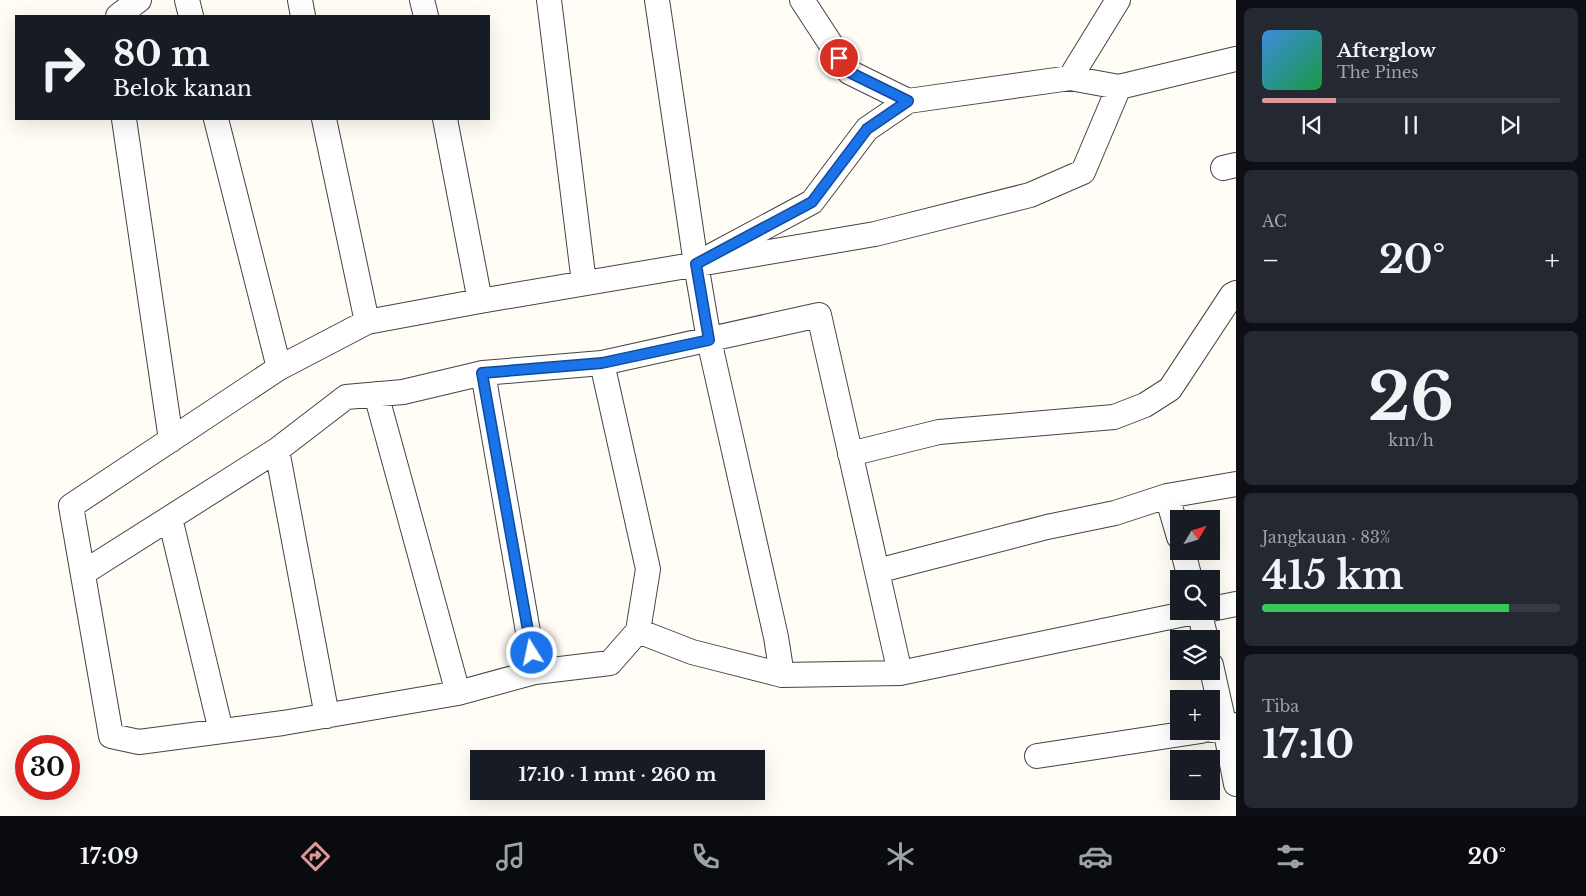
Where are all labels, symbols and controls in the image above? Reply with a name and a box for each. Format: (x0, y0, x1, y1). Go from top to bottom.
text: 80 m (113, 32, 210, 75)
icon: right (30, 35, 95, 100)
pin (818, 37, 860, 79)
text: Afterglow (1337, 39, 1436, 62)
icon: arrive (825, 44, 853, 72)
text: The Pines (1337, 62, 1419, 82)
text: Belok kanan (113, 75, 252, 102)
icon: previous (1298, 111, 1326, 139)
icon: pause (1397, 111, 1425, 139)
icon: next (1496, 111, 1524, 139)
text: AC (1262, 211, 1287, 231)
text: 20° (1379, 236, 1445, 283)
text: − (1262, 243, 1280, 278)
text: + (1545, 243, 1560, 278)
text: 26 (1368, 357, 1454, 438)
text: km/h (1388, 430, 1434, 450)
north arrow (1170, 510, 1220, 560)
map controls (1170, 510, 1220, 800)
text: Jangkauan · 83% (1262, 527, 1391, 547)
text: 415 km (1262, 552, 1404, 599)
button: search (1170, 570, 1220, 620)
position arrow (505, 626, 557, 678)
button: layers (1170, 630, 1220, 680)
button: + (1170, 690, 1220, 740)
text: Tiba (1262, 696, 1299, 716)
text: 17:10 (1262, 721, 1354, 768)
speed limit sign: 30 (15, 735, 80, 800)
button: − (1170, 750, 1220, 800)
text: 17:10 · 1 mnt · 260 m (518, 763, 717, 786)
icon: directions (298, 839, 333, 874)
icon: music (493, 839, 528, 874)
icon: phone (688, 839, 723, 874)
icon: climate (883, 839, 918, 874)
icon: car (1078, 839, 1113, 874)
icon: filters (1273, 839, 1308, 874)
text: 17:09 (80, 843, 139, 870)
text: 20° (1468, 843, 1506, 870)

